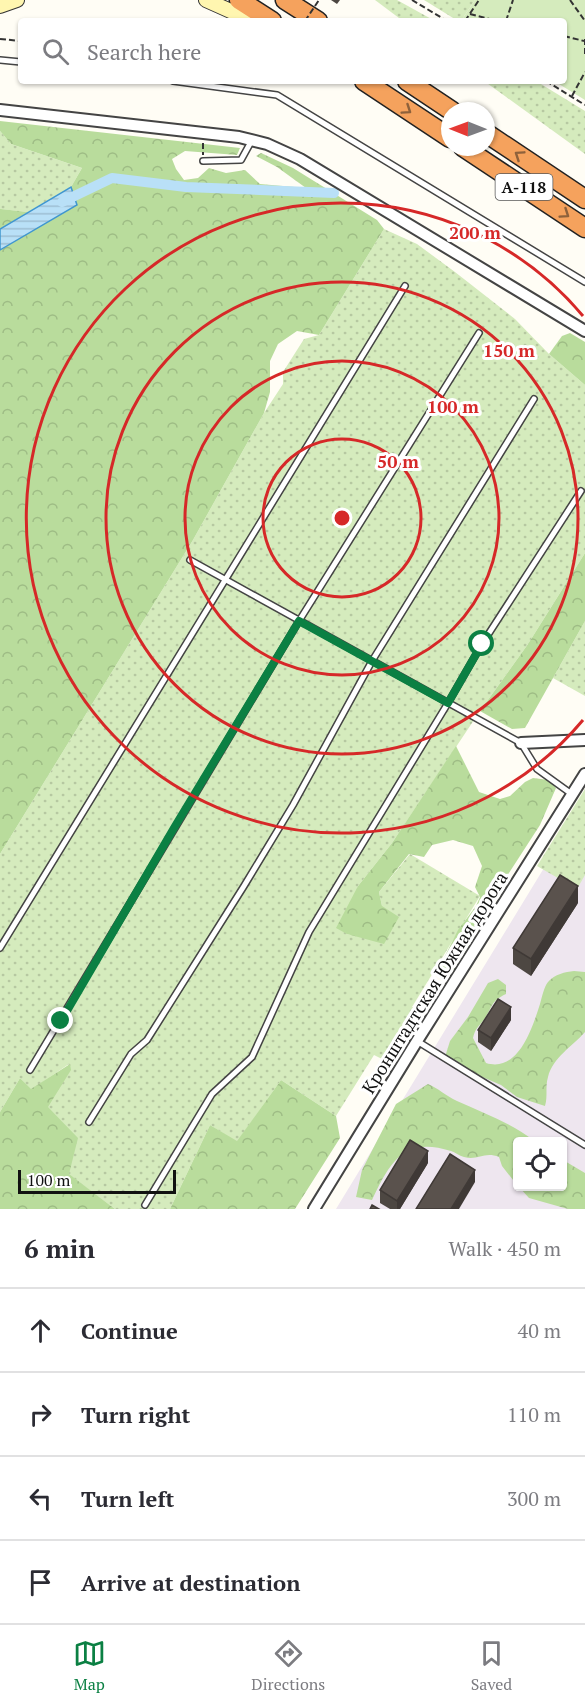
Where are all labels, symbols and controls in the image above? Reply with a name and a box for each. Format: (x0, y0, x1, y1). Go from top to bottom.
search box (18, 18, 567, 84)
icon: search (39, 35, 72, 68)
text: Search here (87, 37, 201, 66)
one-way arrow (401, 102, 411, 114)
north arrow (441, 102, 495, 156)
one-way arrow (515, 151, 525, 163)
road number: А-118 (496, 174, 552, 200)
one-way arrow (558, 207, 569, 218)
text: 200 m (449, 220, 501, 244)
text: 150 m (483, 338, 535, 362)
text: 100 m (427, 394, 479, 418)
text: 50 m (377, 449, 419, 473)
centre of rings (332, 508, 352, 528)
route start (468, 630, 494, 656)
street label: Кронштадтская Южная дорога (356, 867, 512, 1098)
route end (47, 1007, 73, 1033)
map controls (513, 1137, 567, 1191)
button: locate (513, 1137, 567, 1191)
scale bar (18, 1167, 176, 1194)
text: 100 m (27, 1169, 70, 1191)
text: 6 min (24, 1231, 95, 1265)
text: Walk · 450 m (449, 1235, 561, 1262)
icon: ahead (24, 1314, 57, 1347)
text: Continue (81, 1316, 178, 1345)
text: 40 m (518, 1317, 561, 1344)
icon: right (24, 1398, 57, 1431)
text: Turn right (81, 1400, 190, 1429)
text: 110 m (507, 1401, 561, 1428)
icon: left (24, 1482, 57, 1515)
text: Turn left (81, 1484, 174, 1513)
text: 300 m (507, 1485, 561, 1512)
icon: arrive (24, 1566, 57, 1599)
text: Arrive at destination (81, 1568, 300, 1597)
tab: Map (73, 1637, 106, 1695)
tab: Directions (251, 1637, 325, 1695)
tab: Saved (471, 1637, 512, 1695)

